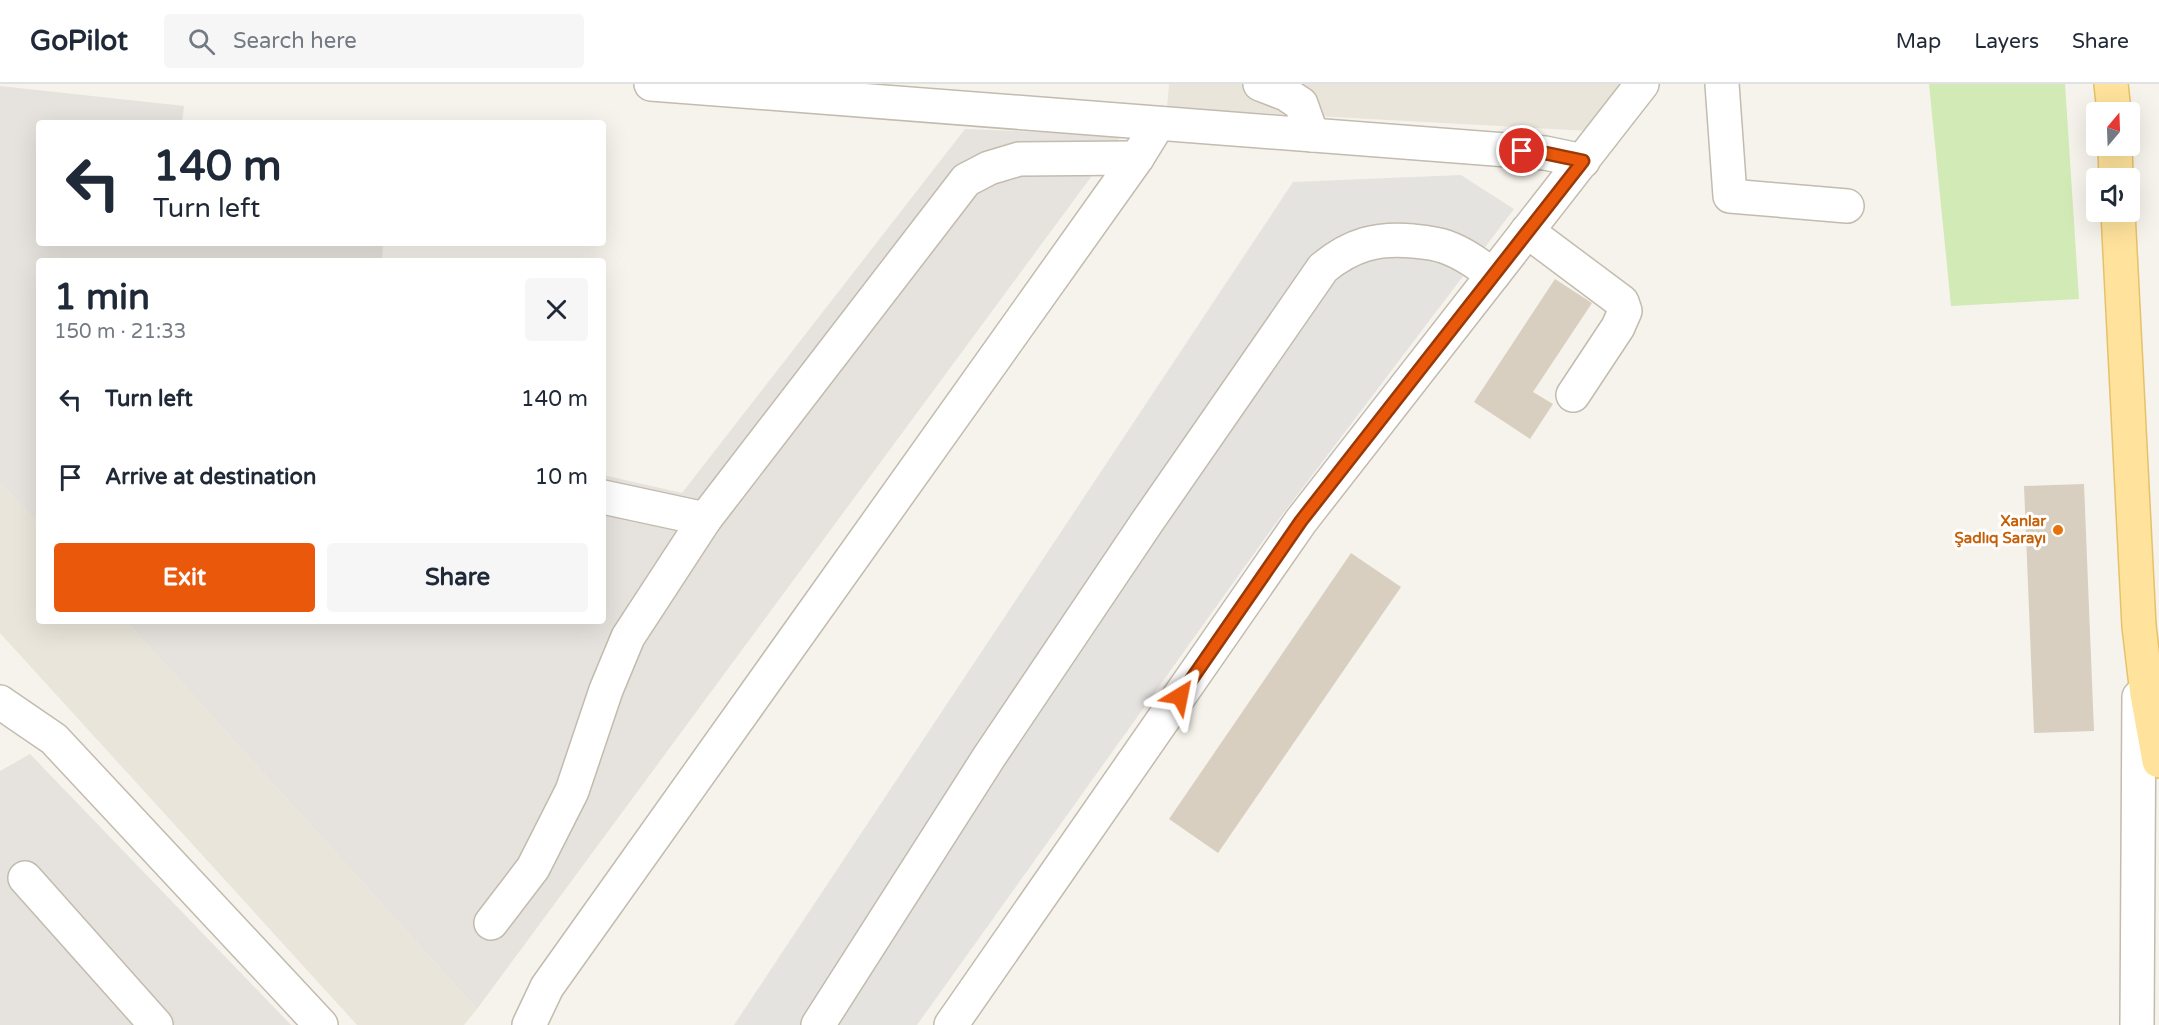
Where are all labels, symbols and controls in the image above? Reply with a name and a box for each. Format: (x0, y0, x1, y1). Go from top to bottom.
search box (164, 14, 584, 68)
text: GoPilot (30, 24, 128, 58)
icon: search (185, 25, 218, 58)
text: Search here (233, 28, 357, 54)
text: Map (1896, 29, 1941, 54)
text: Layers (1974, 29, 2039, 54)
text: Share (2072, 29, 2129, 54)
north arrow (2086, 102, 2140, 156)
map controls (2086, 102, 2140, 222)
pin (1496, 125, 1547, 176)
icon: arrive (1505, 134, 1538, 167)
text: 140 m (153, 141, 282, 192)
icon: left (54, 144, 132, 222)
button: sound (2086, 168, 2140, 222)
text: Turn left (153, 192, 260, 225)
text: 1 min (54, 276, 150, 319)
button: close (525, 278, 588, 341)
text: 150 m · 21:33 (54, 320, 186, 344)
icon: left (54, 383, 87, 416)
text: Turn left (105, 386, 193, 412)
text: 140 m (521, 386, 588, 412)
icon: arrive (54, 461, 87, 494)
text: Arrive at destination (105, 464, 316, 490)
text: 10 m (534, 464, 588, 490)
place label: Xanlar Şadlıq Sarayı (1955, 512, 2046, 548)
marker: Xanlar Şadlıq Sarayı (2051, 523, 2065, 537)
button: Exit (54, 543, 315, 612)
button: Share (327, 543, 588, 612)
position arrow (1148, 664, 1212, 728)

